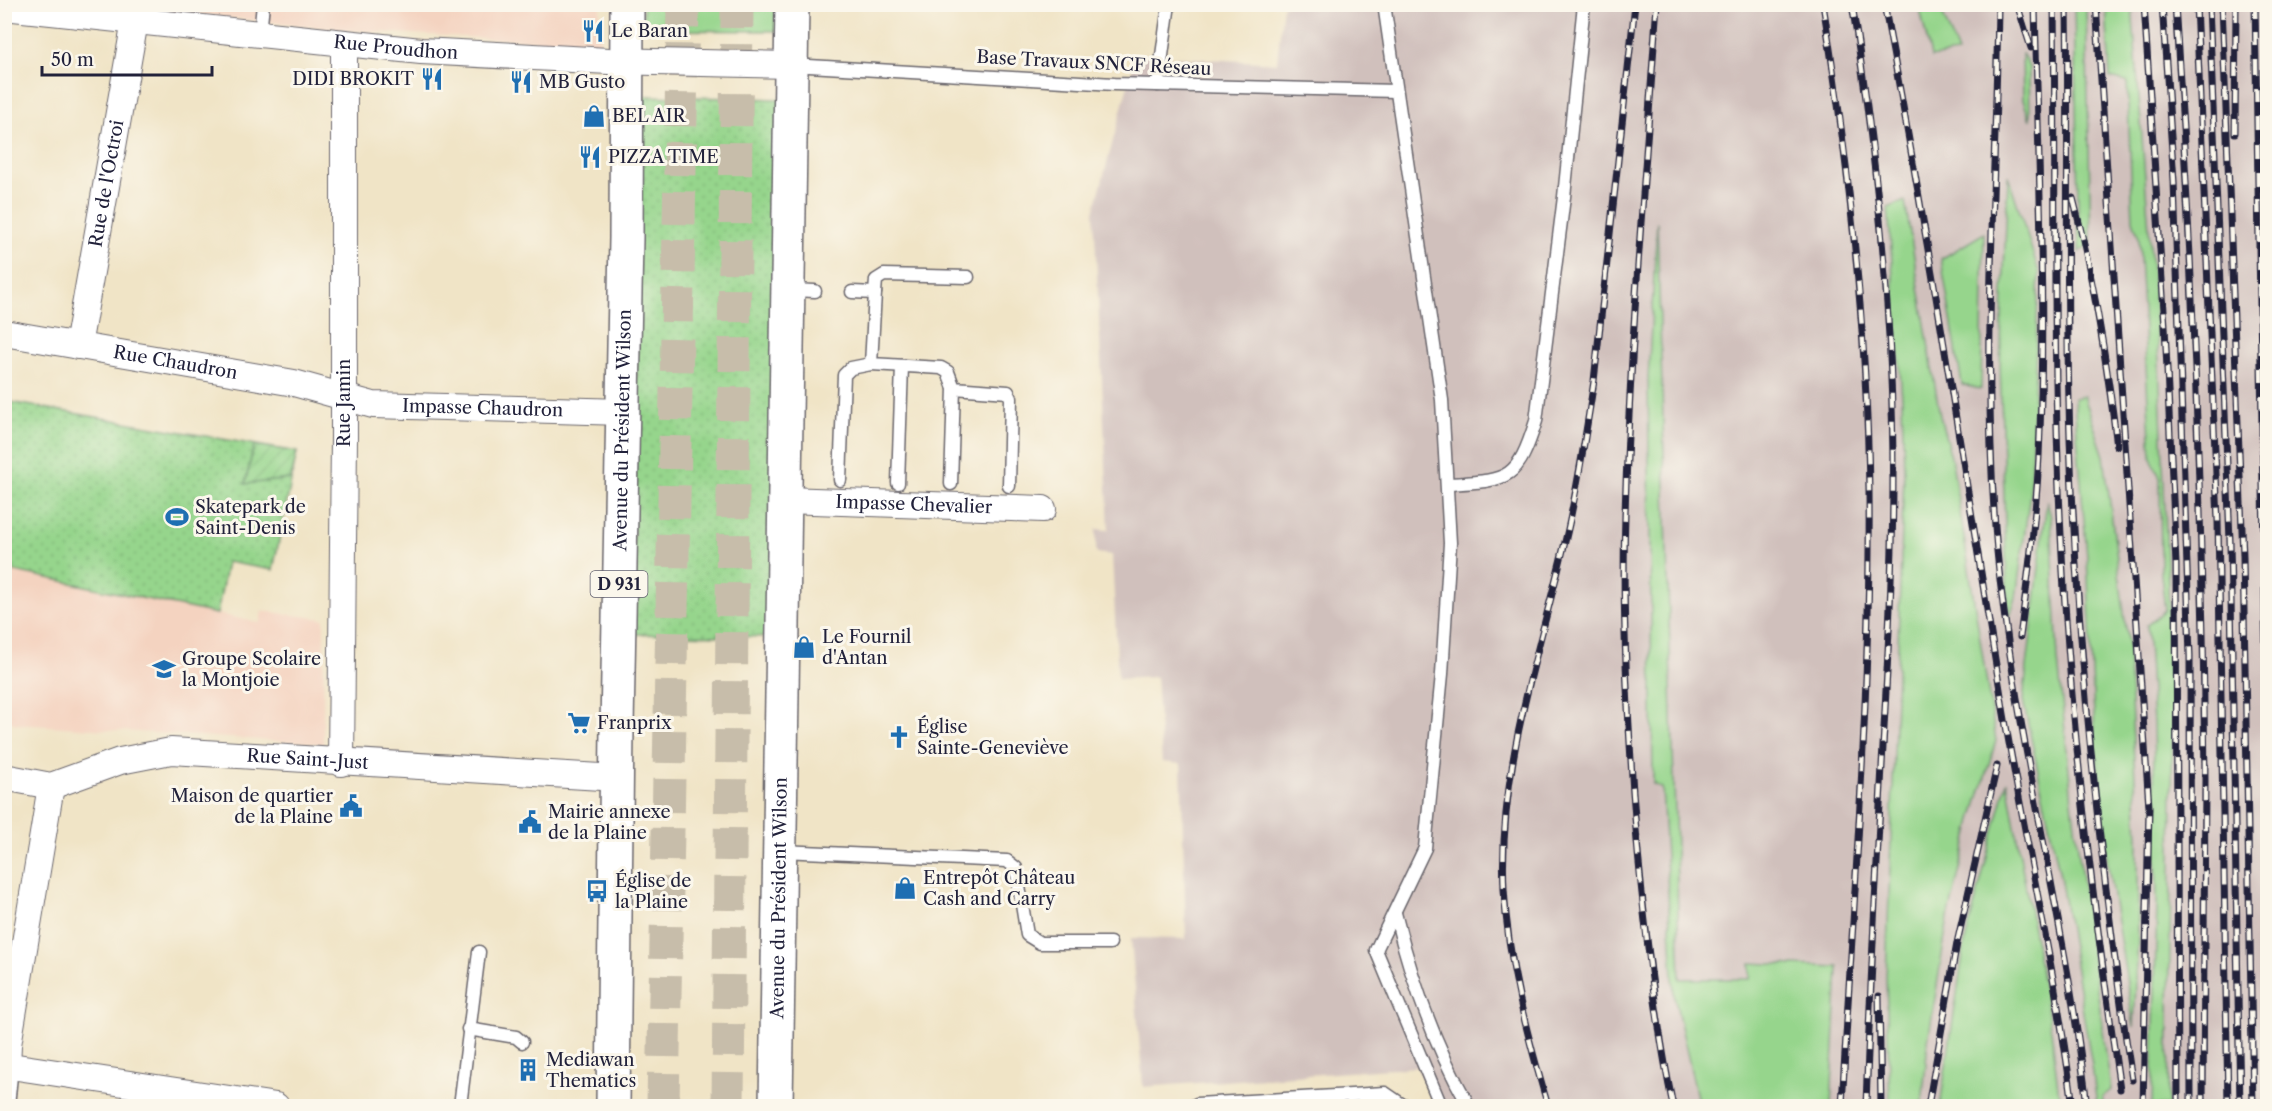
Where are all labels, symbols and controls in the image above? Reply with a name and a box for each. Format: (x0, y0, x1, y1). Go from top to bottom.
restaurant icon: Le Baran (580, 18, 606, 44)
place label: Le Baran (611, 20, 688, 42)
street label: Rue Proudhon (332, 31, 459, 64)
scale bar (42, 39, 212, 77)
street label: Base Travaux SNCF Réseau (976, 46, 1212, 80)
text: 50 m (51, 49, 94, 71)
restaurant icon: DIDI BROKIT (419, 66, 445, 92)
place label: DIDI BROKIT (292, 68, 415, 90)
restaurant icon: MB Gusto (508, 69, 534, 95)
place label: MB Gusto (539, 71, 625, 93)
shop icon: BEL AIR (581, 103, 607, 129)
place label: BEL AIR (612, 105, 686, 127)
street label: Rue de l'Octroi (85, 118, 129, 249)
restaurant icon: PIZZA TIME (577, 144, 603, 170)
place label: PIZZA TIME (608, 146, 719, 168)
street label: Avenue du Président Wilson (609, 309, 636, 552)
street label: Rue Chaudron (112, 341, 239, 384)
street label: Rue Jamin (333, 359, 355, 447)
street label: Impasse Chaudron (402, 395, 564, 421)
street label: Impasse Chevalier (835, 491, 993, 518)
place label: Skatepark de Saint-Denis (195, 496, 306, 539)
sports icon: Skatepark de Saint-Denis (164, 504, 190, 530)
road number: D 931 (590, 571, 648, 597)
place label: Le Fournil d'Antan (822, 626, 911, 669)
shop icon: Le Fournil d'Antan (791, 634, 817, 660)
place label: Groupe Scolaire la Montjoie (182, 648, 321, 691)
school or university icon: Groupe Scolaire la Montjoie (151, 656, 177, 682)
supermarket icon: Franprix (566, 710, 592, 736)
place label: Franprix (597, 712, 672, 734)
place label: Église Sainte-Geneviève (917, 715, 1068, 759)
church icon: Église Sainte-Geneviève (886, 724, 912, 750)
street label: Rue Saint-Just (246, 745, 370, 774)
street label: Avenue du Président Wilson (766, 777, 792, 1020)
place label: Maison de quartier de la Plaine (171, 785, 333, 828)
public building icon: Maison de quartier de la Plaine (338, 793, 364, 819)
place label: Mairie annexe de la Plaine (548, 801, 670, 844)
public building icon: Mairie annexe de la Plaine (517, 809, 543, 835)
place label: Entrepôt Château Cash and Carry (923, 867, 1075, 910)
place label: Église de la Plaine (615, 869, 691, 913)
shop icon: Entrepôt Château Cash and Carry (892, 875, 918, 901)
bus stop icon: Église de la Plaine (584, 878, 610, 904)
place label: Mediawan Thematics (546, 1049, 636, 1092)
building icon: Mediawan Thematics (515, 1057, 541, 1083)

